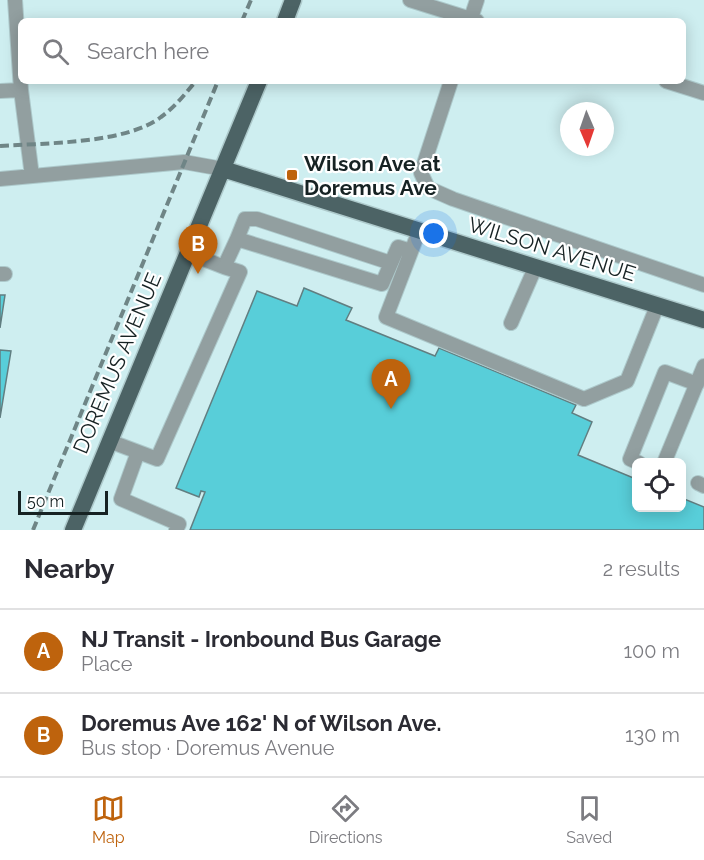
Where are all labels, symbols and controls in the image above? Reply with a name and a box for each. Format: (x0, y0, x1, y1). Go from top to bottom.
search box (18, 18, 686, 84)
icon: search (39, 35, 72, 68)
text: Search here (87, 38, 209, 64)
north arrow (560, 102, 614, 156)
place label: Wilson Ave at Doremus Ave (304, 151, 441, 200)
marker: Wilson Ave at Doremus Ave (285, 168, 299, 182)
street label: WILSON AVENUE (465, 212, 639, 286)
your location (419, 219, 448, 248)
pin: B (178, 224, 218, 274)
street label: DOREMUS AVENUE (68, 269, 166, 457)
pin: A (372, 360, 410, 409)
map controls (632, 458, 686, 512)
button: locate (632, 458, 686, 512)
scale bar (18, 488, 108, 516)
text: 50 m (27, 492, 64, 511)
text: Nearby (24, 554, 114, 584)
text: 2 results (603, 557, 680, 581)
text: NJ Transit - Ironbound Bus Garage (81, 626, 441, 652)
text: A (37, 639, 50, 663)
text: 100 m (623, 639, 680, 663)
text: Place (81, 652, 132, 676)
text: Doremus Ave 162' N of Wilson Ave. (81, 710, 441, 736)
text: B (37, 723, 50, 747)
text: 130 m (625, 723, 680, 747)
text: Bus stop · Doremus Avenue (81, 736, 335, 760)
tab: Map (92, 792, 125, 847)
tab: Directions (309, 792, 383, 847)
tab: Saved (566, 792, 612, 847)

